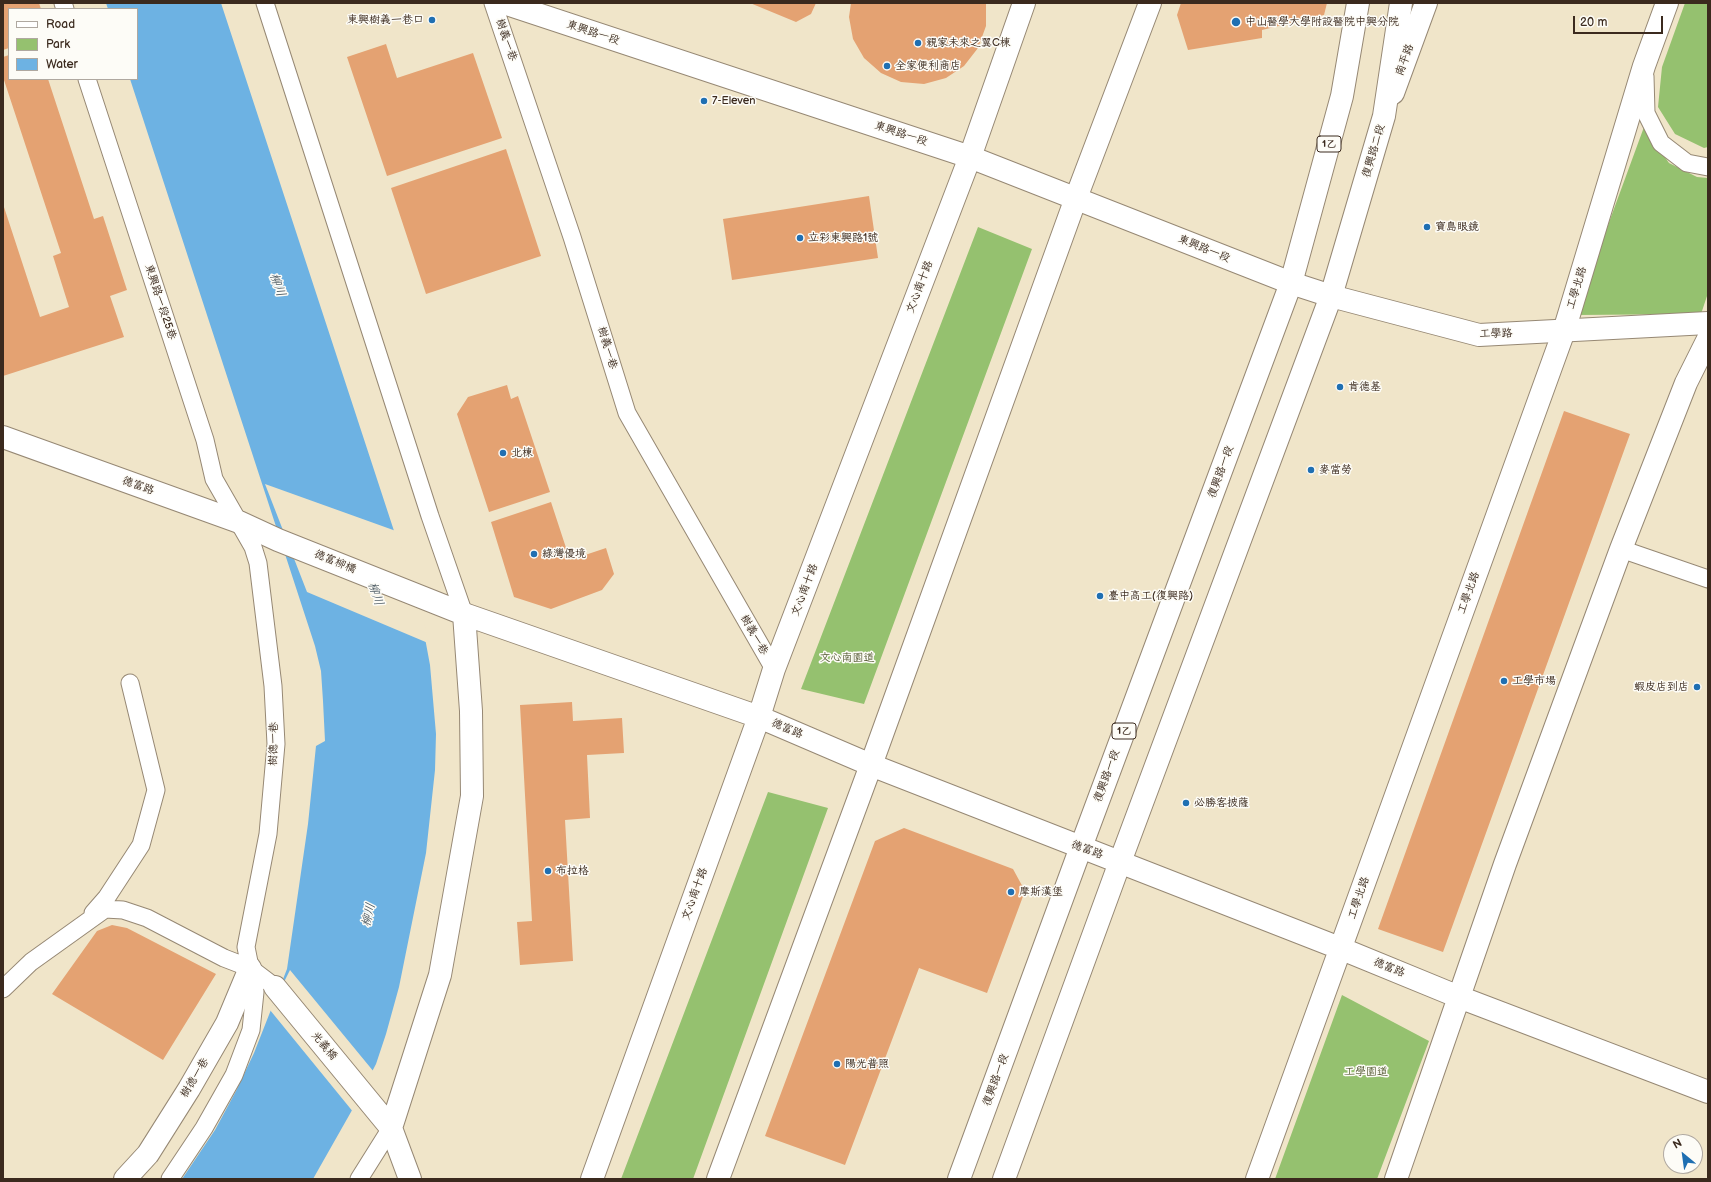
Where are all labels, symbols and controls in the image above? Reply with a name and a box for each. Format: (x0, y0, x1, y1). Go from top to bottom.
legend (8, 8, 138, 80)
scale bar (1575, 8, 1665, 34)
place label: 東興樹義一巷口 (347, 13, 424, 27)
marker: 東興樹義一巷口 (427, 15, 437, 25)
place label: 中山醫學大學附設醫院中興分院 (1245, 15, 1399, 29)
text: 20 m (1580, 15, 1607, 30)
marker: 中山醫學大學附設醫院中興分院 (1230, 16, 1242, 28)
text: Road (46, 17, 75, 32)
street label: 樹義一巷 (493, 17, 519, 63)
street label: 東興路一段 (565, 18, 621, 48)
place label: 親家未來之翼C棟 (926, 36, 1011, 50)
text: Park (46, 37, 70, 52)
marker: 親家未來之翼C棟 (913, 38, 923, 48)
street label: 南平路 (1393, 42, 1417, 78)
text: Water (46, 57, 78, 72)
place label: 全家便利商店 (895, 59, 961, 73)
marker: 全家便利商店 (882, 61, 892, 71)
place label: 7-Eleven (712, 94, 755, 108)
marker: 7-Eleven (699, 96, 709, 106)
street label: 東興路一段 (873, 119, 929, 149)
street label: 復興路二段 (1360, 123, 1388, 179)
road number: 1乙 (1317, 136, 1341, 152)
place label: 寶島眼鏡 (1435, 220, 1479, 234)
marker: 寶島眼鏡 (1422, 222, 1432, 232)
place label: 立彩東興路1號 (808, 231, 878, 245)
marker: 立彩東興路1號 (795, 233, 805, 243)
street label: 東興路一段 (1176, 233, 1232, 265)
street label: 文心南十路 (904, 259, 936, 315)
street label: 東興路一段25巷 (142, 262, 178, 342)
street label: 工學北路 (1564, 265, 1590, 311)
water label: 柳川 (266, 271, 288, 299)
street label: 樹義一巷 (594, 325, 620, 371)
street label: 工學路 (1479, 327, 1513, 341)
place label: 肯德基 (1348, 380, 1381, 394)
marker: 肯德基 (1335, 382, 1345, 392)
street label: 復興路一段 (1205, 444, 1237, 500)
place label: 北棟 (511, 446, 533, 460)
marker: 北棟 (498, 448, 508, 458)
place label: 麥當勞 (1319, 463, 1352, 477)
marker: 麥當勞 (1306, 465, 1316, 475)
street label: 德富路 (120, 474, 156, 498)
place label: 綠灣優境 (542, 547, 586, 561)
street label: 德富柳橋 (312, 548, 358, 576)
marker: 綠灣優境 (529, 549, 539, 559)
street label: 文心南十路 (789, 562, 821, 618)
street label: 工學北路 (1455, 570, 1483, 616)
water label: 柳川 (364, 580, 386, 608)
place label: 臺中高工(復興路) (1108, 589, 1193, 603)
marker: 臺中高工(復興路) (1095, 591, 1105, 601)
street label: 樹義一巷 (737, 613, 771, 657)
park label: 文心南園道 (820, 651, 874, 665)
place label: 工學市場 (1512, 674, 1556, 688)
marker: 工學市場 (1499, 676, 1509, 686)
place label: 蝦皮店到店 (1634, 680, 1689, 694)
marker: 蝦皮店到店 (1692, 682, 1702, 692)
street label: 德富路 (769, 716, 805, 742)
street label: 樹德一巷 (267, 722, 281, 766)
road number: 1乙 (1112, 723, 1136, 739)
street label: 復興路一段 (1091, 748, 1123, 804)
place label: 必勝客披薩 (1194, 796, 1249, 810)
marker: 必勝客披薩 (1181, 798, 1191, 808)
street label: 德富路 (1069, 838, 1105, 862)
place label: 布拉格 (556, 864, 589, 878)
marker: 布拉格 (543, 866, 553, 876)
street label: 文心南十路 (679, 866, 711, 922)
street label: 工學北路 (1346, 875, 1372, 921)
place label: 摩斯漢堡 (1019, 885, 1063, 899)
marker: 摩斯漢堡 (1006, 887, 1016, 897)
water label: 柳川 (359, 902, 379, 928)
street label: 德富路 (1371, 956, 1407, 980)
street label: 光義橋 (308, 1029, 340, 1063)
street label: 復興路一段 (980, 1052, 1012, 1108)
street label: 樹德一巷 (178, 1056, 212, 1100)
place label: 陽光普照 (845, 1057, 889, 1071)
marker: 陽光普照 (832, 1059, 842, 1069)
park label: 工學園道 (1344, 1065, 1388, 1079)
north arrow (1663, 1134, 1703, 1174)
text: N (1671, 1136, 1684, 1152)

